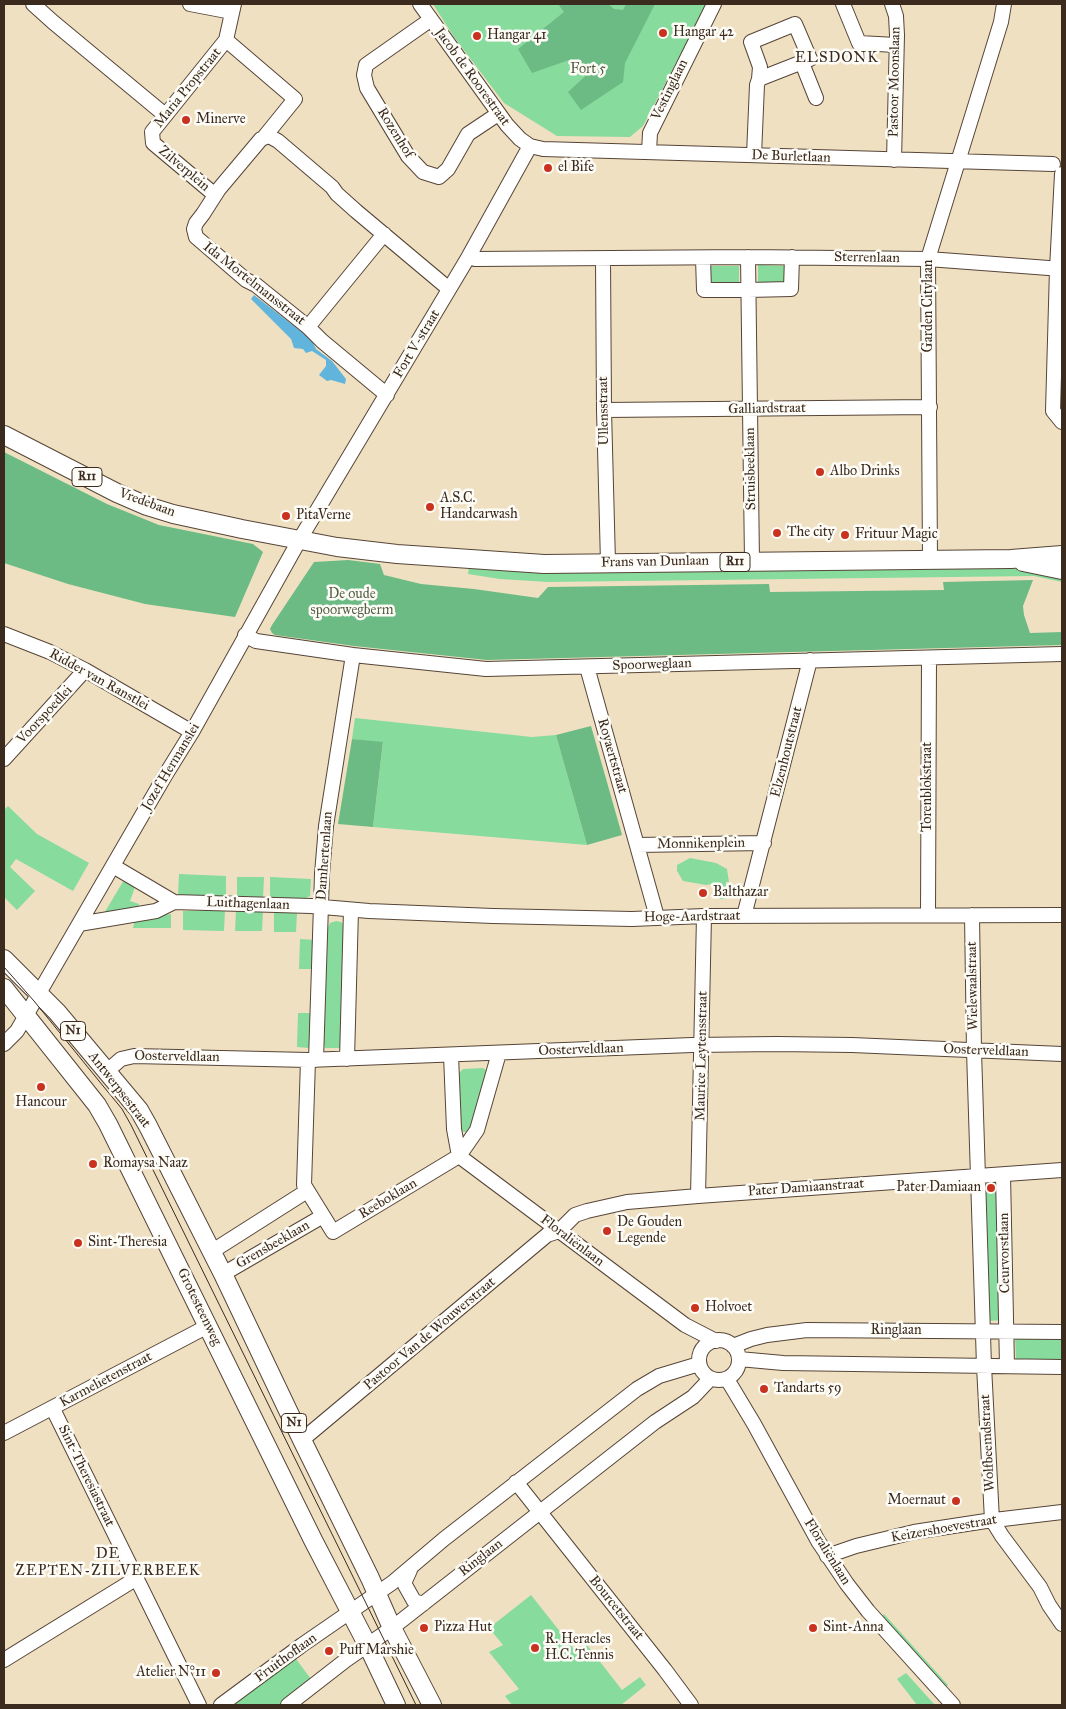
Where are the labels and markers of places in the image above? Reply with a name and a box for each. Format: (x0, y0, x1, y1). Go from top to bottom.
place label: Hangar 42 (673, 25, 734, 41)
marker: Hangar 42 (657, 27, 669, 39)
place label: Hangar 41 (487, 28, 547, 44)
marker: Hangar 41 (471, 30, 483, 42)
place label: Minerve (196, 112, 245, 128)
marker: Minerve (180, 114, 192, 126)
place label: el Bife (558, 160, 594, 176)
marker: el Bife (542, 162, 554, 174)
place label: Albo Drinks (830, 464, 900, 480)
marker: Albo Drinks (814, 466, 826, 478)
place label: A.S.C. Handcarwash (440, 491, 518, 524)
marker: A.S.C. Handcarwash (424, 501, 436, 513)
place label: PitaVerne (296, 508, 351, 524)
marker: PitaVerne (280, 510, 292, 522)
place label: The city (787, 525, 834, 541)
marker: The city (771, 527, 783, 539)
place label: Frituur Magic (855, 527, 938, 543)
marker: Frituur Magic (839, 529, 851, 541)
place label: Balthazar (713, 885, 768, 901)
marker: Balthazar (697, 887, 709, 899)
marker: Hancour (35, 1081, 47, 1093)
place label: Hancour (15, 1095, 67, 1111)
place label: Romaysa Naaz (103, 1156, 188, 1172)
marker: Romaysa Naaz (87, 1158, 99, 1170)
place label: Pater Damiaan (896, 1180, 981, 1196)
marker: Pater Damiaan (985, 1182, 997, 1194)
place label: De Gouden Legende (617, 1215, 682, 1248)
marker: De Gouden Legende (601, 1225, 613, 1237)
place label: Sint-Theresia (88, 1235, 167, 1251)
marker: Sint-Theresia (72, 1237, 84, 1249)
place label: Holvoet (705, 1300, 752, 1316)
marker: Holvoet (689, 1302, 701, 1314)
place label: Tandarts 59 (774, 1381, 842, 1397)
marker: Tandarts 59 (758, 1383, 770, 1395)
place label: Moernaut (888, 1493, 946, 1509)
marker: Moernaut (950, 1495, 962, 1507)
place label: Pizza Hut (434, 1620, 492, 1636)
place label: Sint-Anna (823, 1620, 884, 1636)
marker: Pizza Hut (418, 1622, 430, 1634)
marker: Sint-Anna (807, 1622, 819, 1634)
place label: R. Heracles H.C. Tennis (545, 1632, 614, 1664)
marker: R. Heracles H.C. Tennis (529, 1642, 541, 1654)
place label: Puff Marshie (339, 1643, 414, 1659)
marker: Puff Marshie (323, 1645, 335, 1657)
place label: Atelier N°11 (136, 1665, 206, 1681)
marker: Atelier N°11 (210, 1667, 222, 1679)

